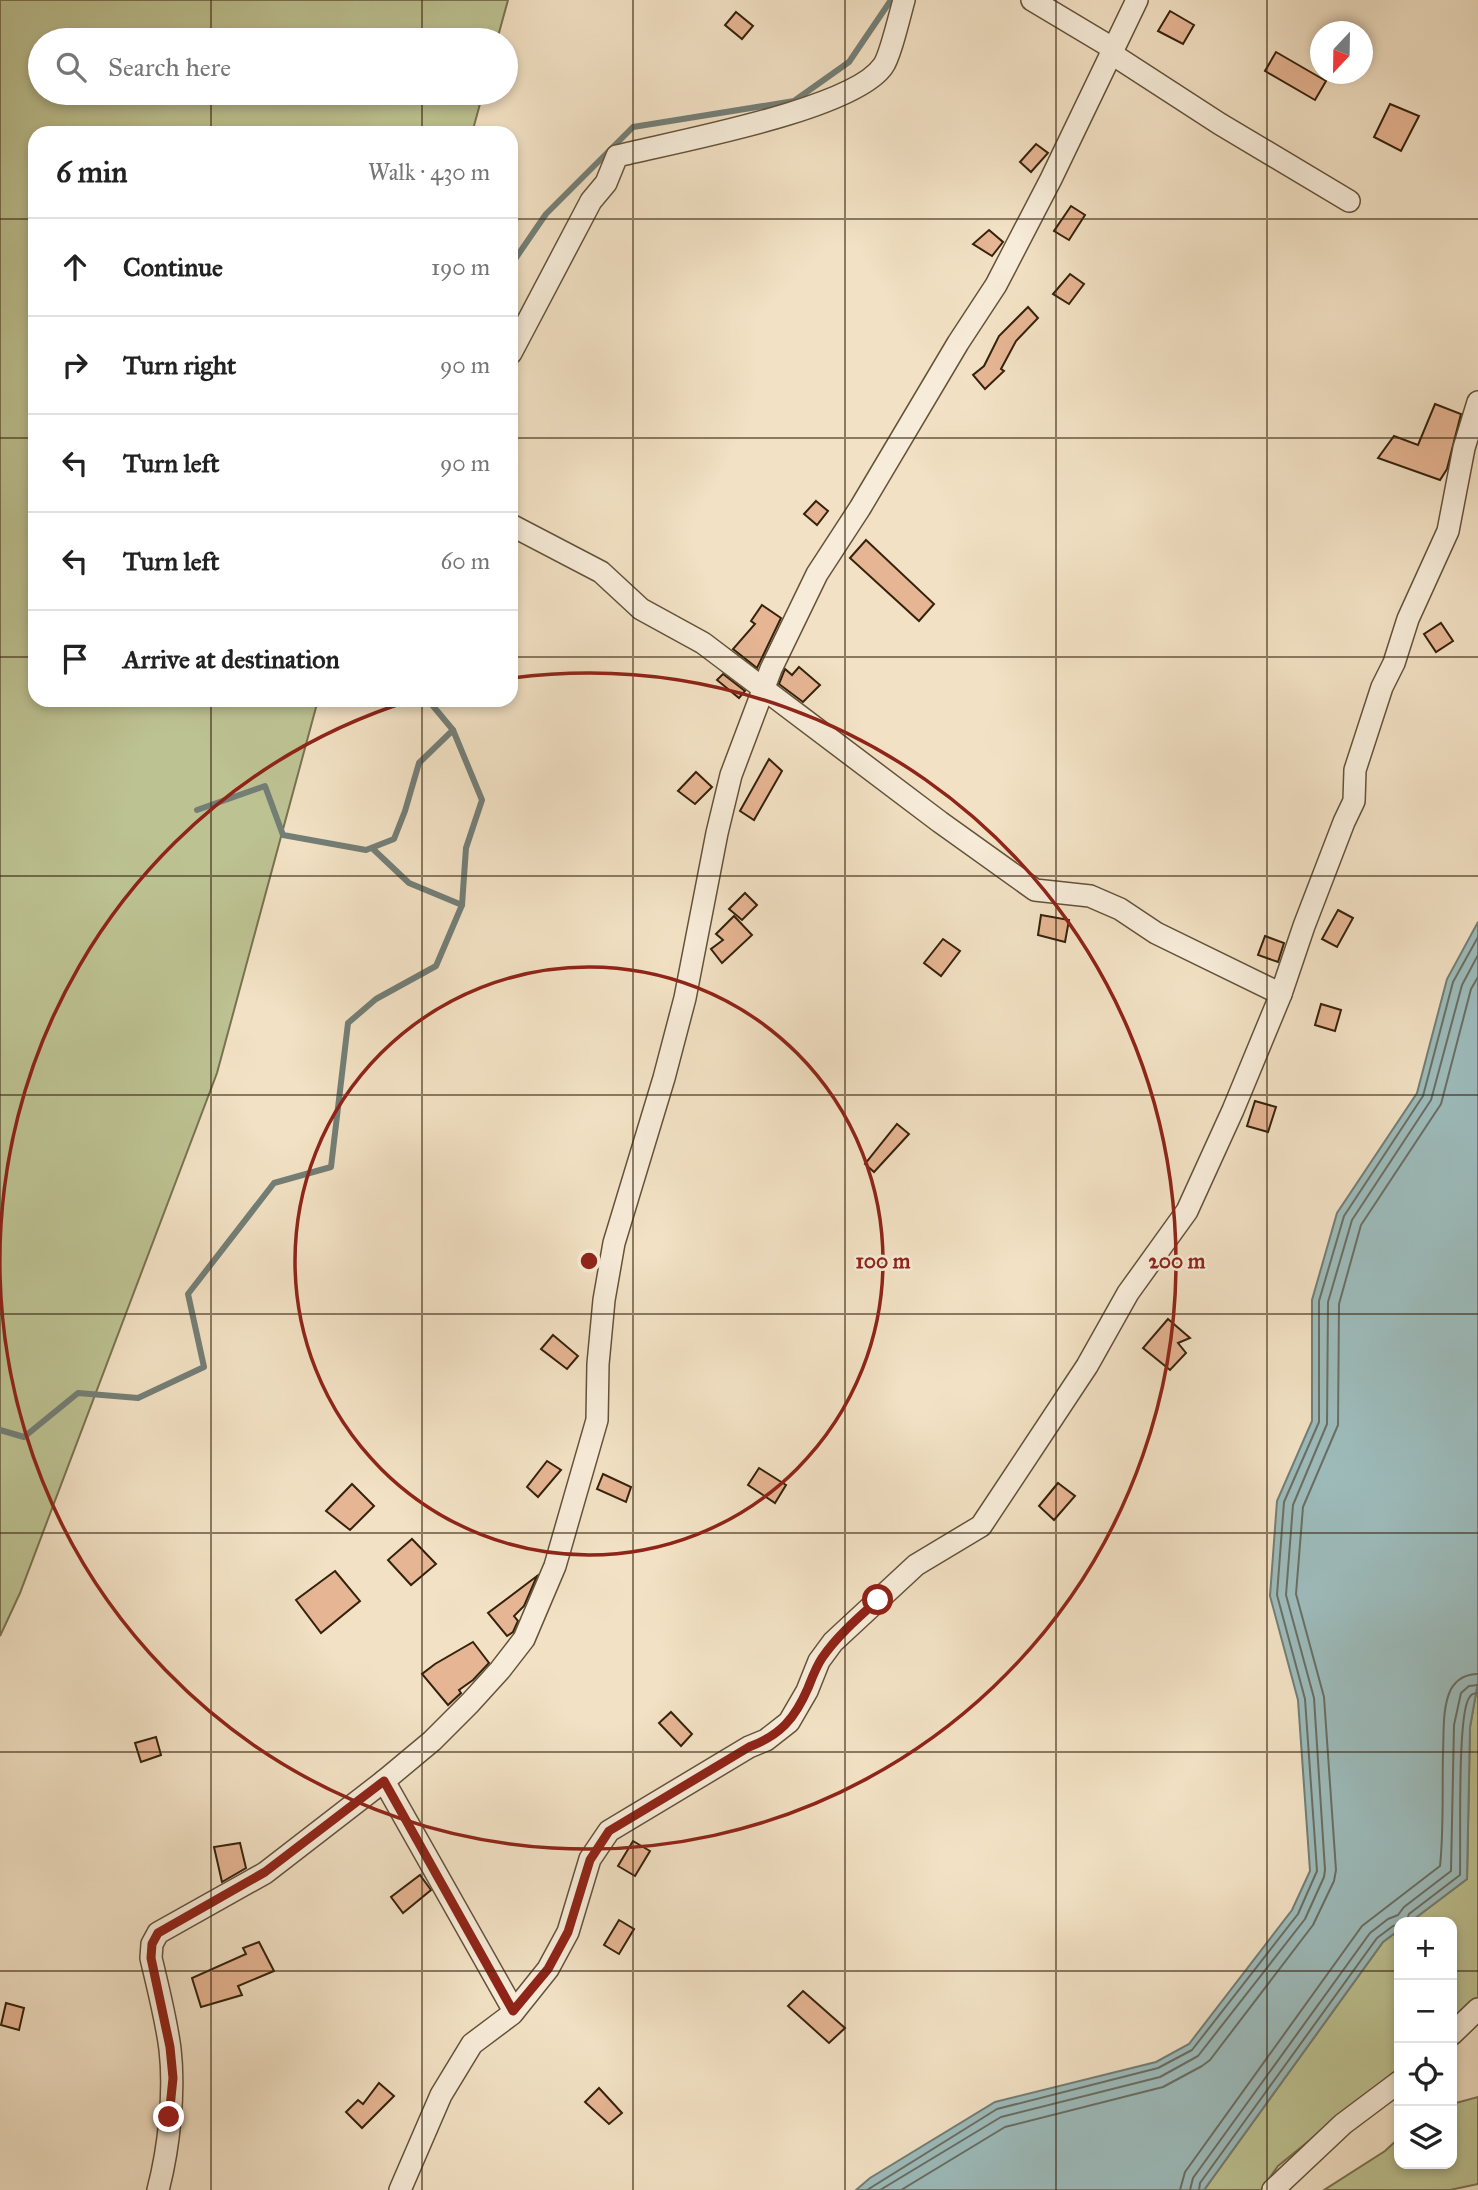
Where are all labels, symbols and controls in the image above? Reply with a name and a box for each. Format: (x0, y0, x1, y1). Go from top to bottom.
north arrow (1310, 21, 1373, 84)
search box (28, 28, 518, 105)
icon: search (52, 48, 90, 86)
text: Search here (108, 51, 231, 83)
text: 6 min (56, 154, 128, 190)
text: Walk · 430 m (368, 158, 490, 186)
icon: ahead (56, 248, 94, 286)
text: Continue (123, 251, 223, 283)
text: 190 m (431, 253, 490, 281)
icon: right (56, 346, 94, 384)
text: Turn right (123, 349, 236, 381)
text: 90 m (440, 351, 490, 379)
icon: left (56, 444, 94, 482)
text: Turn left (123, 447, 219, 479)
text: 90 m (440, 449, 490, 477)
icon: left (56, 542, 94, 580)
text: Turn left (123, 545, 219, 577)
text: 60 m (441, 547, 490, 575)
icon: arrive (56, 640, 94, 678)
text: Arrive at destination (123, 643, 340, 675)
text: 100 m (856, 1248, 911, 1274)
text: 200 m (1149, 1248, 1206, 1274)
centre of rings (577, 1249, 601, 1273)
route start (862, 1584, 893, 1615)
map controls (1394, 1917, 1457, 2169)
button: + (1394, 1917, 1457, 1980)
button: − (1394, 1980, 1457, 2043)
button: locate (1394, 2043, 1457, 2106)
route end (153, 2101, 184, 2132)
button: layers (1394, 2106, 1457, 2169)

